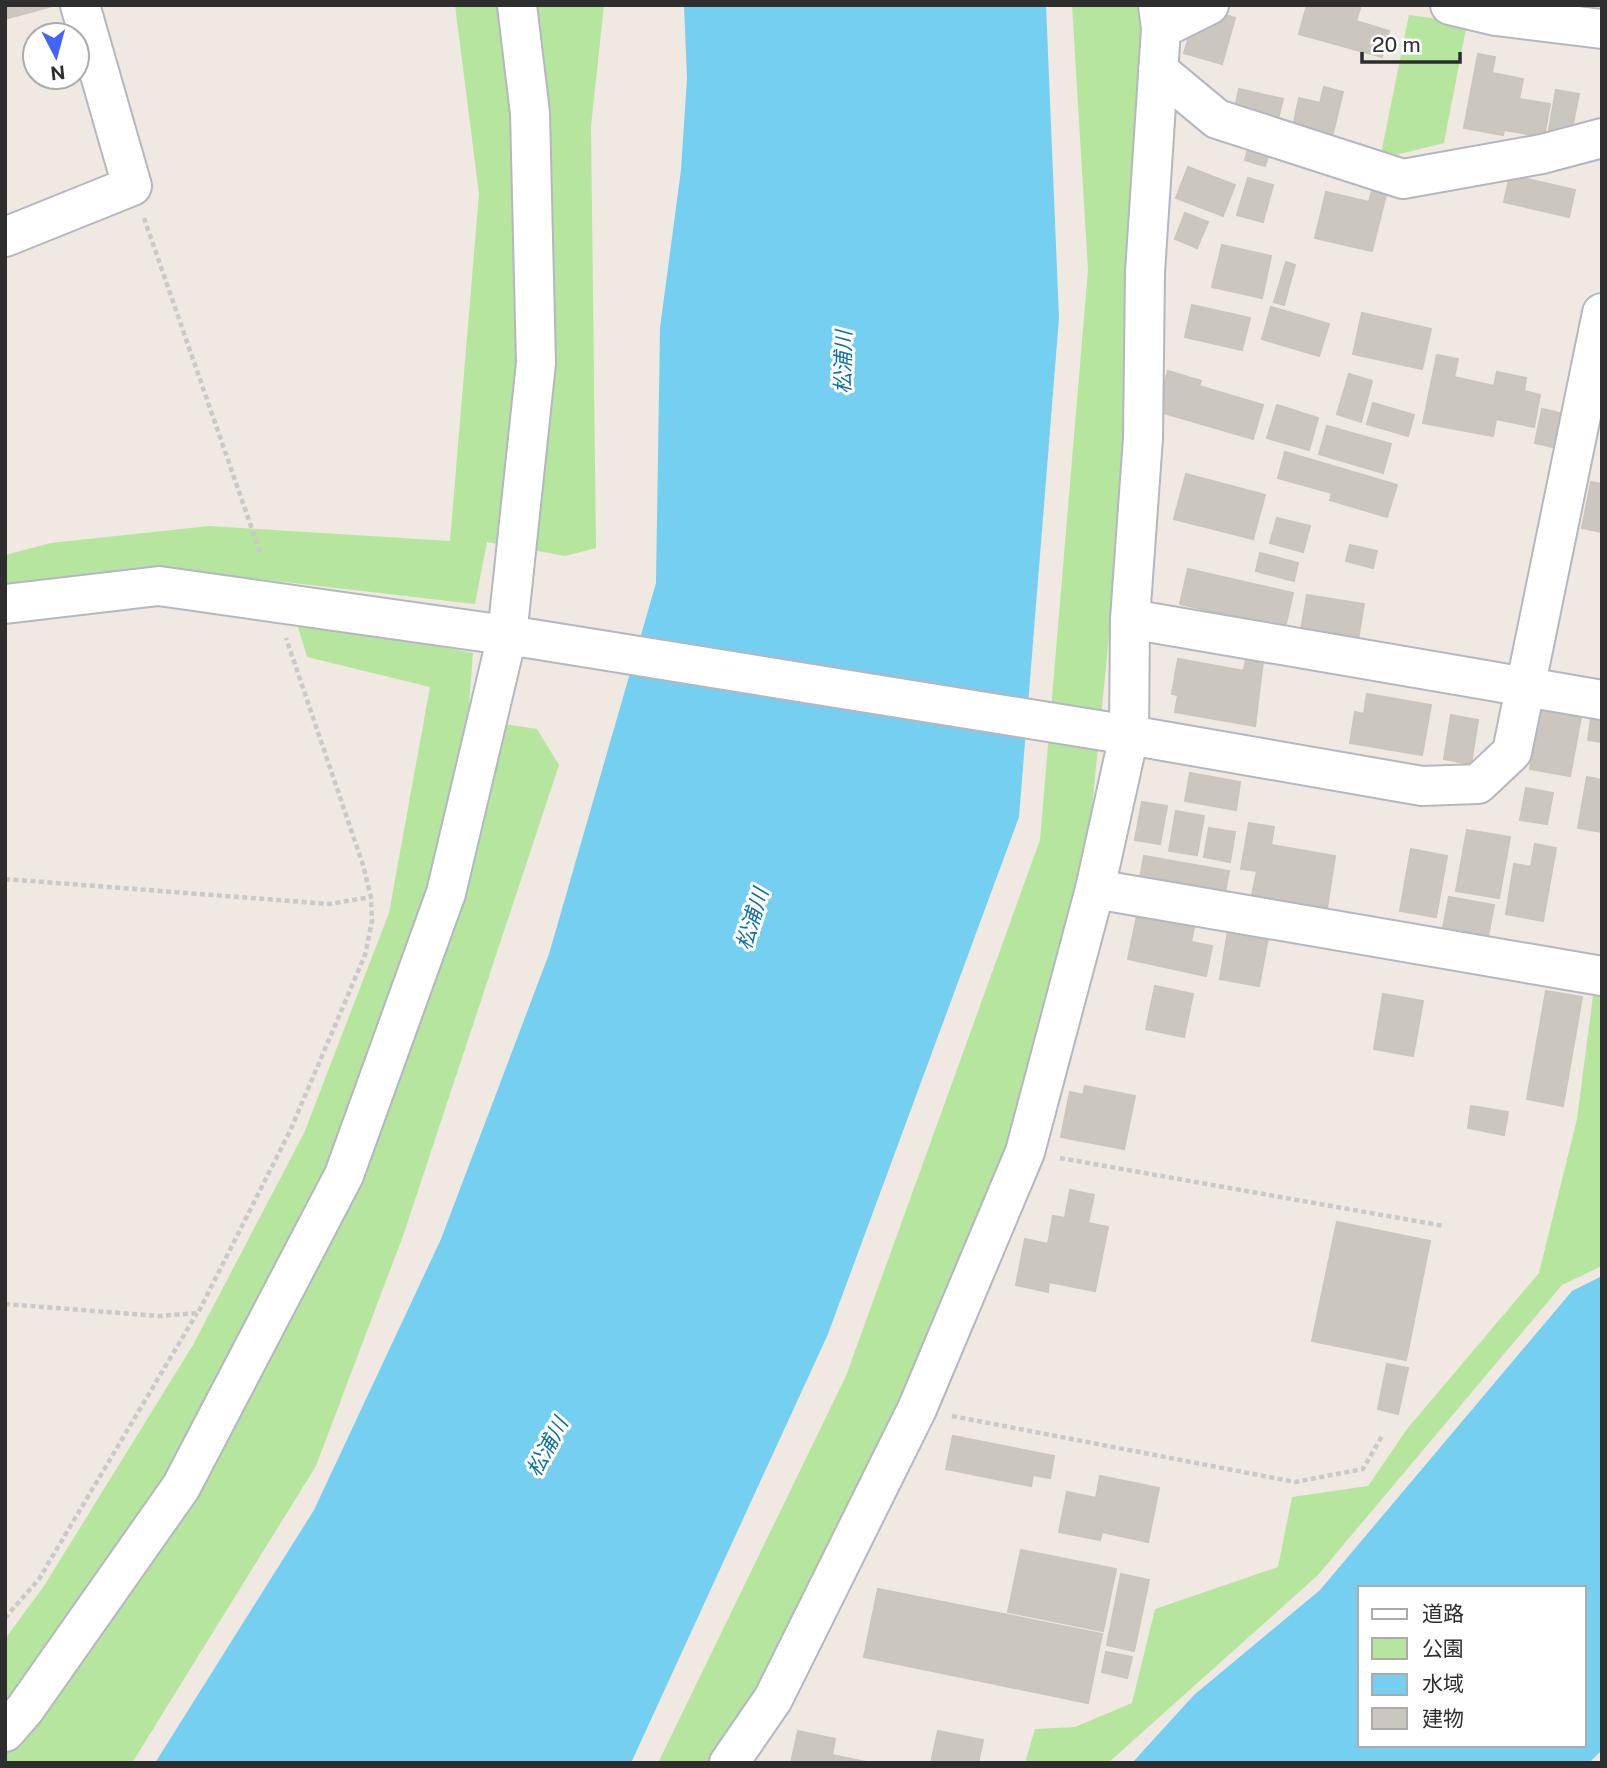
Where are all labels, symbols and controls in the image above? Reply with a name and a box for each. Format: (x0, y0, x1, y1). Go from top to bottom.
north arrow (21, 21, 91, 91)
scale bar (1362, 21, 1460, 65)
text: 20 m (1372, 32, 1421, 57)
text: N (49, 61, 66, 85)
water label: 松浦川 (830, 328, 856, 394)
water label: 松浦川 (731, 883, 774, 953)
water label: 松浦川 (521, 1412, 574, 1481)
legend (1358, 1586, 1586, 1747)
text: 道路 (1422, 1601, 1464, 1626)
text: 公園 (1422, 1636, 1464, 1661)
text: 水域 (1422, 1671, 1464, 1696)
text: 建物 (1422, 1706, 1464, 1731)

